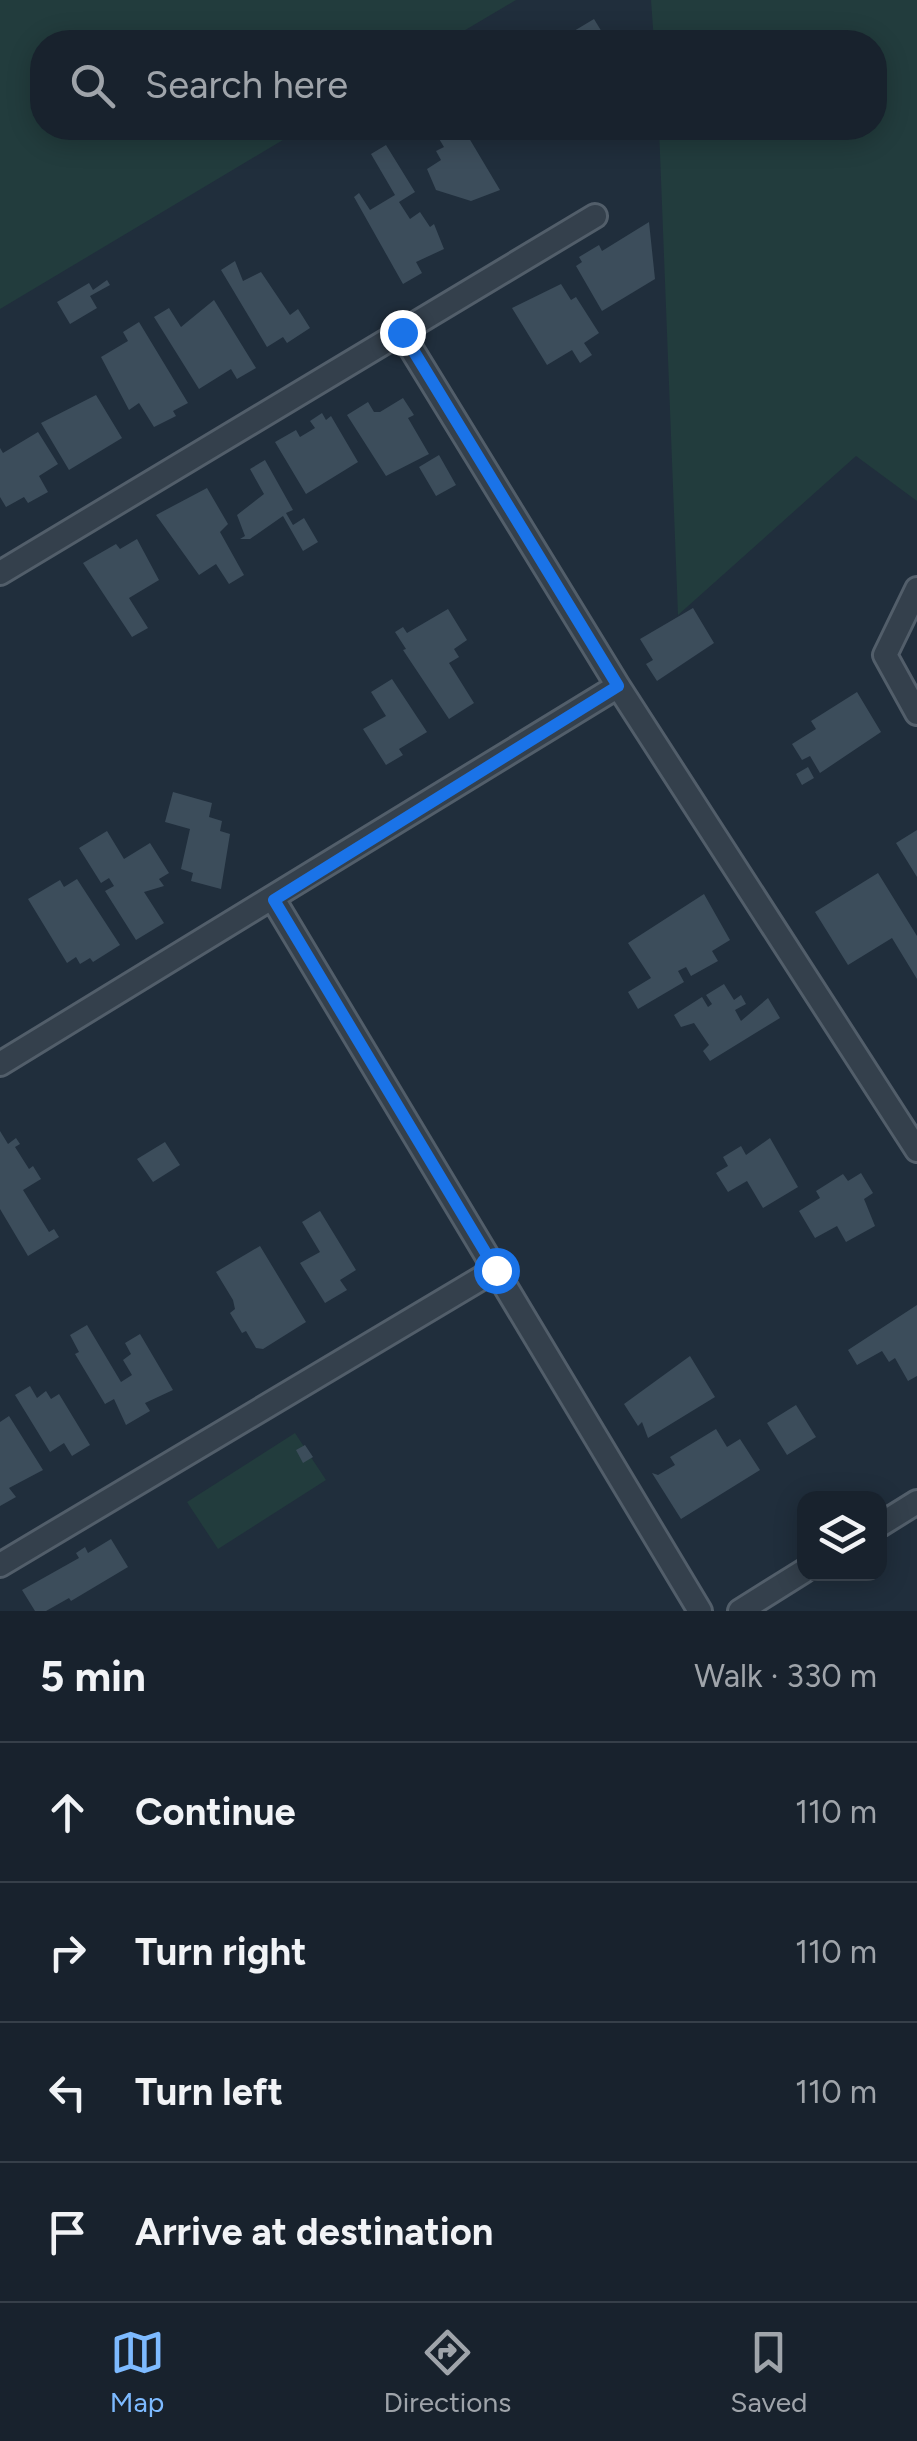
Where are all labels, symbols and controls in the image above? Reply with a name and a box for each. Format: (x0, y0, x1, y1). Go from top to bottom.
search box (30, 30, 887, 140)
icon: search (65, 58, 120, 113)
text: Search here (145, 62, 348, 108)
route end (380, 310, 426, 356)
route start (474, 1248, 520, 1294)
map controls (797, 1491, 887, 1581)
button: layers (797, 1491, 887, 1581)
text: 5 min (40, 1651, 146, 1702)
text: Walk · 330 m (694, 1657, 877, 1695)
icon: ahead (40, 1785, 95, 1840)
text: Continue (135, 1789, 296, 1835)
text: 110 m (795, 1793, 877, 1831)
icon: right (40, 1925, 95, 1980)
text: Turn right (135, 1929, 307, 1975)
text: 110 m (795, 1933, 877, 1971)
icon: left (40, 2065, 95, 2120)
text: Turn left (135, 2069, 283, 2115)
text: 110 m (795, 2073, 877, 2111)
icon: arrive (40, 2205, 95, 2260)
text: Arrive at destination (135, 2209, 493, 2255)
tab: Map (110, 2325, 165, 2419)
tab: Directions (384, 2325, 511, 2419)
tab: Saved (730, 2325, 807, 2419)

